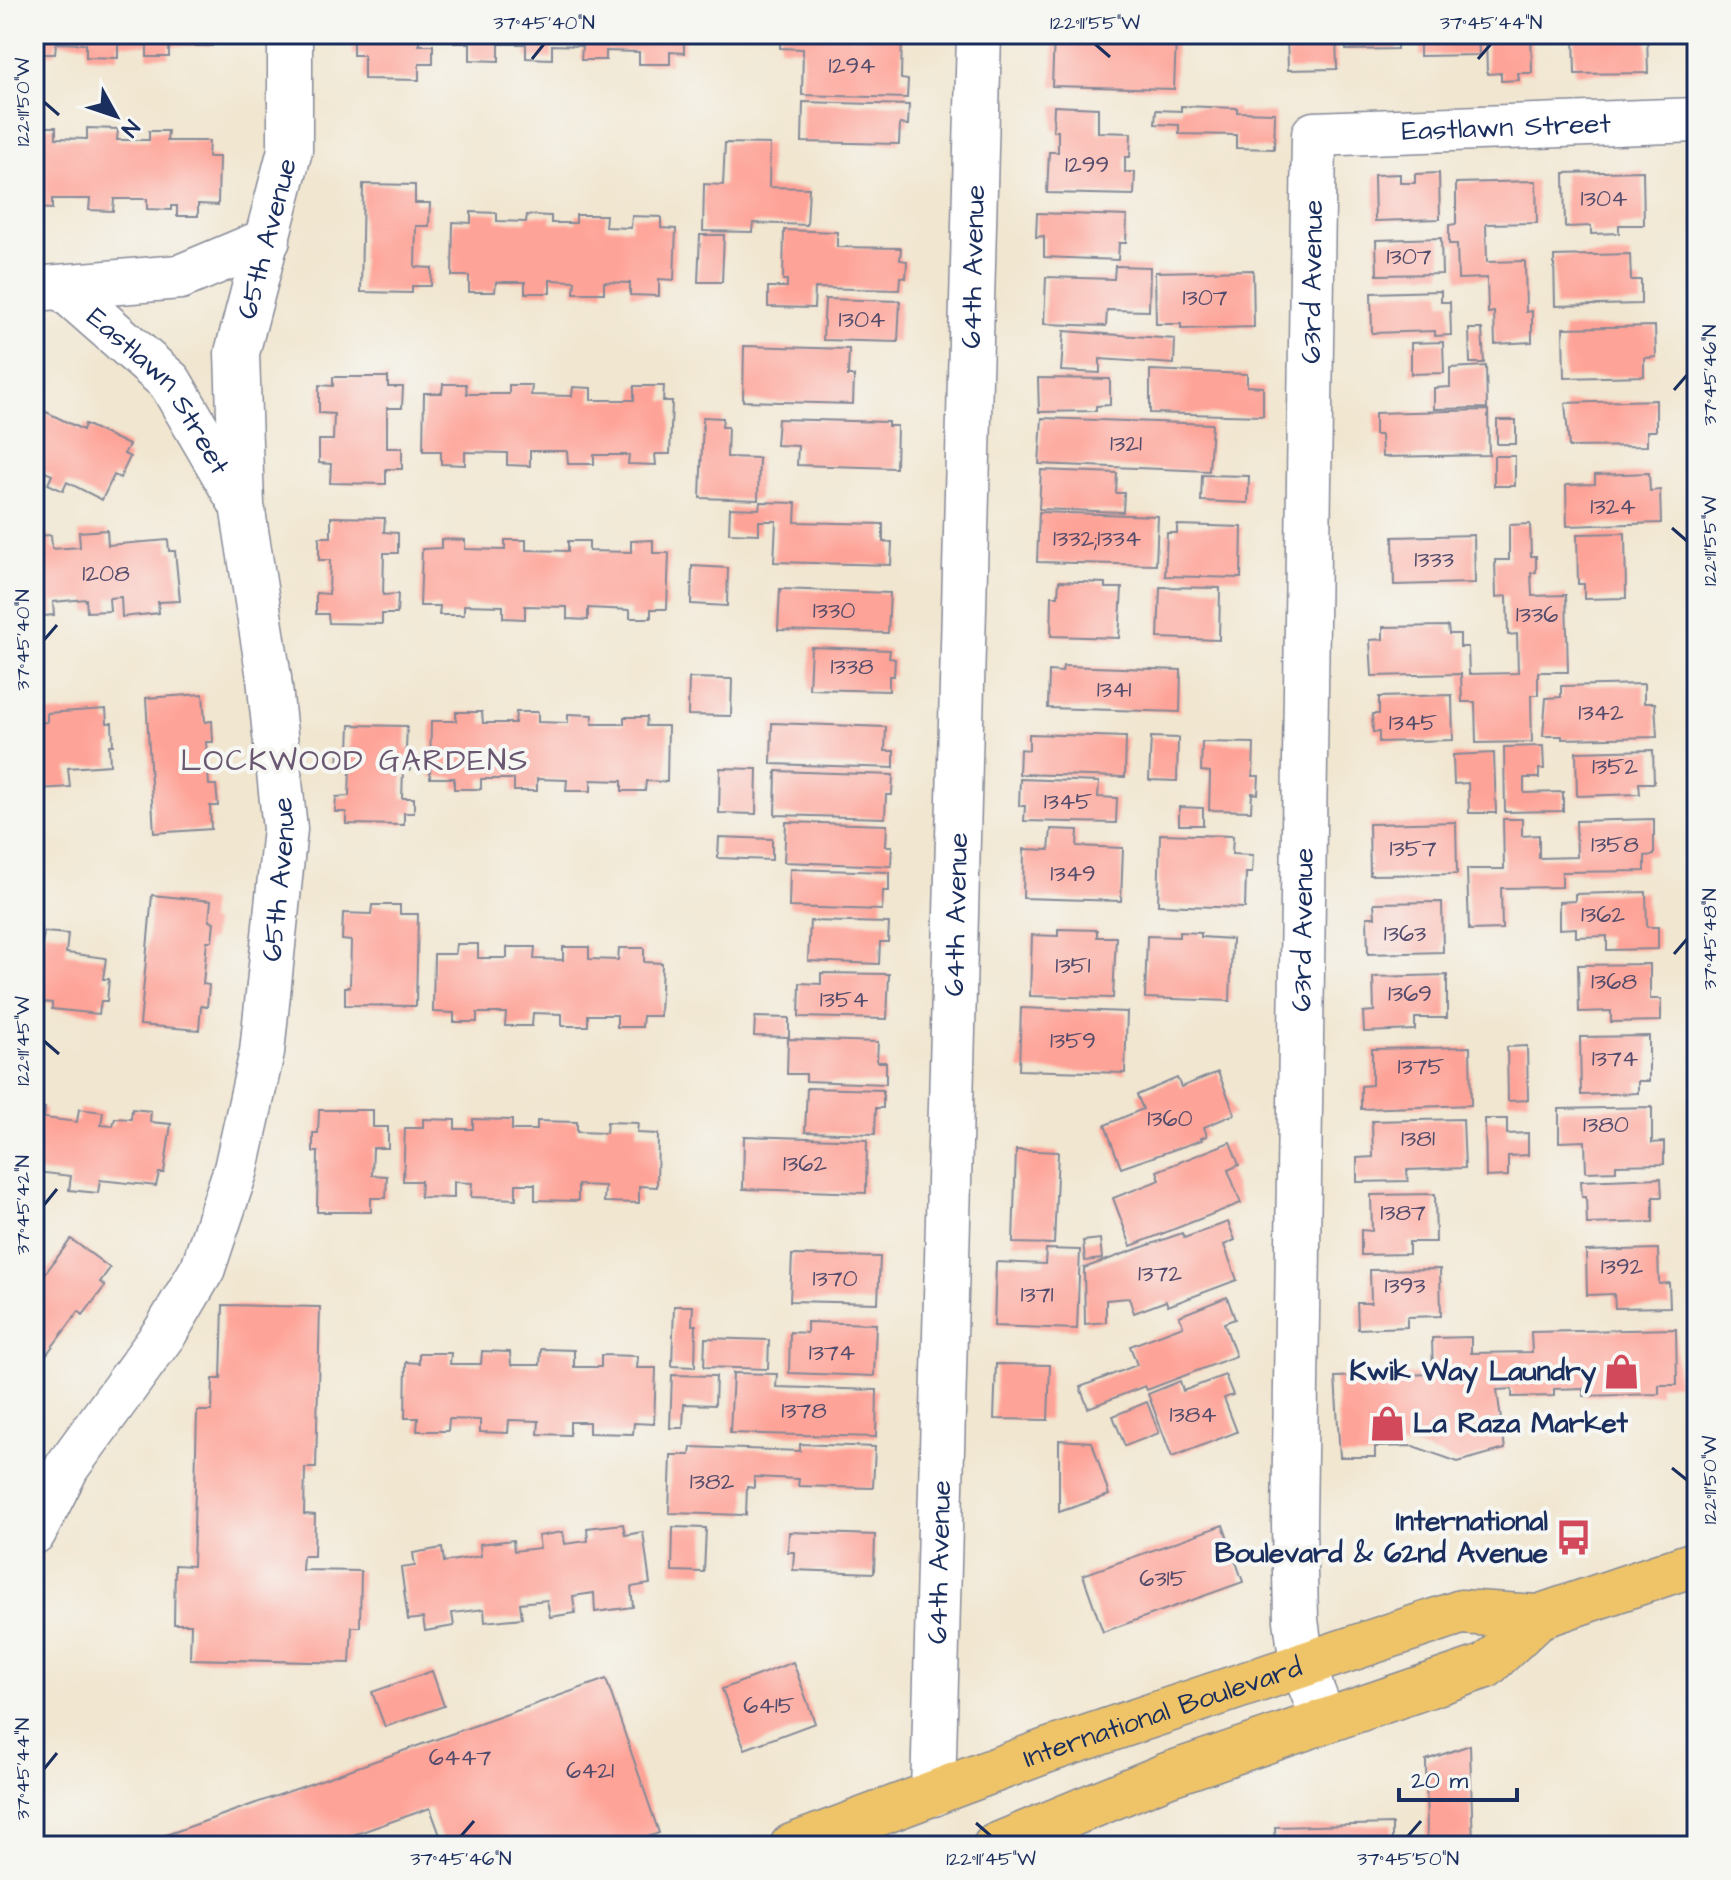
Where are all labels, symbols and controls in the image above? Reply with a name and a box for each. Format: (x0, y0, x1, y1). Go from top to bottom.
text: 37°45'40"N (493, 9, 595, 37)
text: 122°11'55"W (1050, 9, 1140, 37)
text: 37°45'44"N (1440, 9, 1542, 37)
house number: 1294 (829, 49, 875, 83)
text: 122°11'50"W (9, 58, 37, 146)
north arrow (76, 76, 156, 156)
street label: Eastlawn Street (1401, 104, 1612, 150)
text: N (114, 113, 146, 143)
house number: 1299 (1065, 148, 1109, 182)
street label: 65th Avenue (227, 154, 307, 323)
house number: 1304 (1581, 182, 1627, 216)
street label: 64th Avenue (951, 184, 995, 349)
street label: 63rd Avenue (1291, 199, 1333, 364)
house number: 1307 (1386, 240, 1432, 274)
house number: 1307 (1182, 281, 1228, 315)
street label: Eastlawn Street (78, 298, 240, 482)
house number: 1304 (839, 303, 885, 337)
text: 37°45'46"N (1696, 324, 1724, 426)
house number: 1321 (1110, 427, 1142, 461)
house number: 1324 (1590, 490, 1636, 524)
text: 122°11'55"W (1696, 496, 1724, 586)
house number: 1332;1334 (1053, 522, 1141, 556)
house number: 1333 (1414, 543, 1454, 577)
house number: 1208 (82, 557, 130, 591)
text: 37°45'40"N (9, 589, 37, 691)
house number: 1330 (813, 594, 855, 628)
house number: 1336 (1516, 598, 1558, 632)
house number: 1338 (830, 650, 874, 684)
house number: 1341 (1097, 673, 1131, 707)
house number: 1342 (1578, 696, 1624, 730)
house number: 1345 (1389, 706, 1437, 740)
district label: LOCKWOOD GARDENS (181, 740, 529, 782)
house number: 1352 (1592, 750, 1638, 784)
house number: 1345 (1044, 785, 1092, 819)
street label: 65th Avenue (252, 795, 305, 963)
house number: 1358 (1591, 828, 1639, 862)
street label: 64th Avenue (934, 832, 978, 997)
house number: 1357 (1389, 832, 1437, 866)
street label: 63rd Avenue (1282, 847, 1323, 1012)
house number: 1349 (1050, 857, 1096, 891)
text: 37°45'48"N (1696, 888, 1724, 990)
house number: 1362 (1581, 898, 1625, 932)
house number: 1363 (1384, 917, 1426, 951)
house number: 1351 (1055, 949, 1091, 983)
house number: 1368 (1591, 965, 1637, 999)
house number: 1369 (1388, 977, 1432, 1011)
house number: 1354 (820, 983, 868, 1017)
text: 122°11'45"W (9, 996, 37, 1086)
house number: 1359 (1050, 1024, 1096, 1058)
house number: 1374 (1592, 1042, 1638, 1076)
house number: 1375 (1397, 1050, 1445, 1084)
house number: 1360 (1147, 1102, 1193, 1136)
house number: 1380 (1583, 1108, 1629, 1142)
house number: 1381 (1401, 1122, 1435, 1156)
house number: 1362 (783, 1147, 827, 1181)
text: 37°45'42"N (9, 1155, 37, 1255)
house number: 1387 (1380, 1196, 1426, 1230)
house number: 1392 (1601, 1250, 1644, 1284)
house number: 1372 (1138, 1257, 1182, 1291)
house number: 1370 (812, 1262, 858, 1296)
house number: 1393 (1384, 1269, 1426, 1303)
house number: 1371 (1020, 1278, 1054, 1312)
house number: 1374 (809, 1336, 855, 1370)
place label: Kwik Way Laundry (1350, 1352, 1597, 1394)
shop icon: Kwik Way Laundry (1603, 1352, 1641, 1390)
house number: 1378 (781, 1394, 827, 1428)
house number: 1384 (1169, 1398, 1217, 1432)
shop icon: La Raza Market (1368, 1404, 1406, 1442)
place label: La Raza Market (1413, 1404, 1629, 1443)
text: 122°11'50"W (1696, 1436, 1724, 1524)
house number: 1382 (690, 1465, 735, 1499)
street label: 64th Avenue (917, 1480, 961, 1645)
place label: International Boulevard & 62nd Avenue (1215, 1502, 1548, 1573)
bus stop icon: International Boulevard & 62nd Avenue (1555, 1518, 1593, 1556)
house number: 6315 (1139, 1562, 1187, 1596)
street label: International Boulevard (1018, 1647, 1307, 1777)
house number: 6415 (743, 1689, 795, 1723)
text: 37°45'44"N (9, 1718, 37, 1820)
house number: 6447 (429, 1741, 491, 1775)
scale bar (1399, 1752, 1517, 1802)
house number: 6421 (566, 1754, 614, 1788)
text: 20 m (1411, 1764, 1468, 1798)
text: 37°45'46"N (410, 1845, 512, 1873)
text: 122°11'45"W (946, 1845, 1036, 1873)
text: 37°45'50"N (1357, 1845, 1459, 1873)

